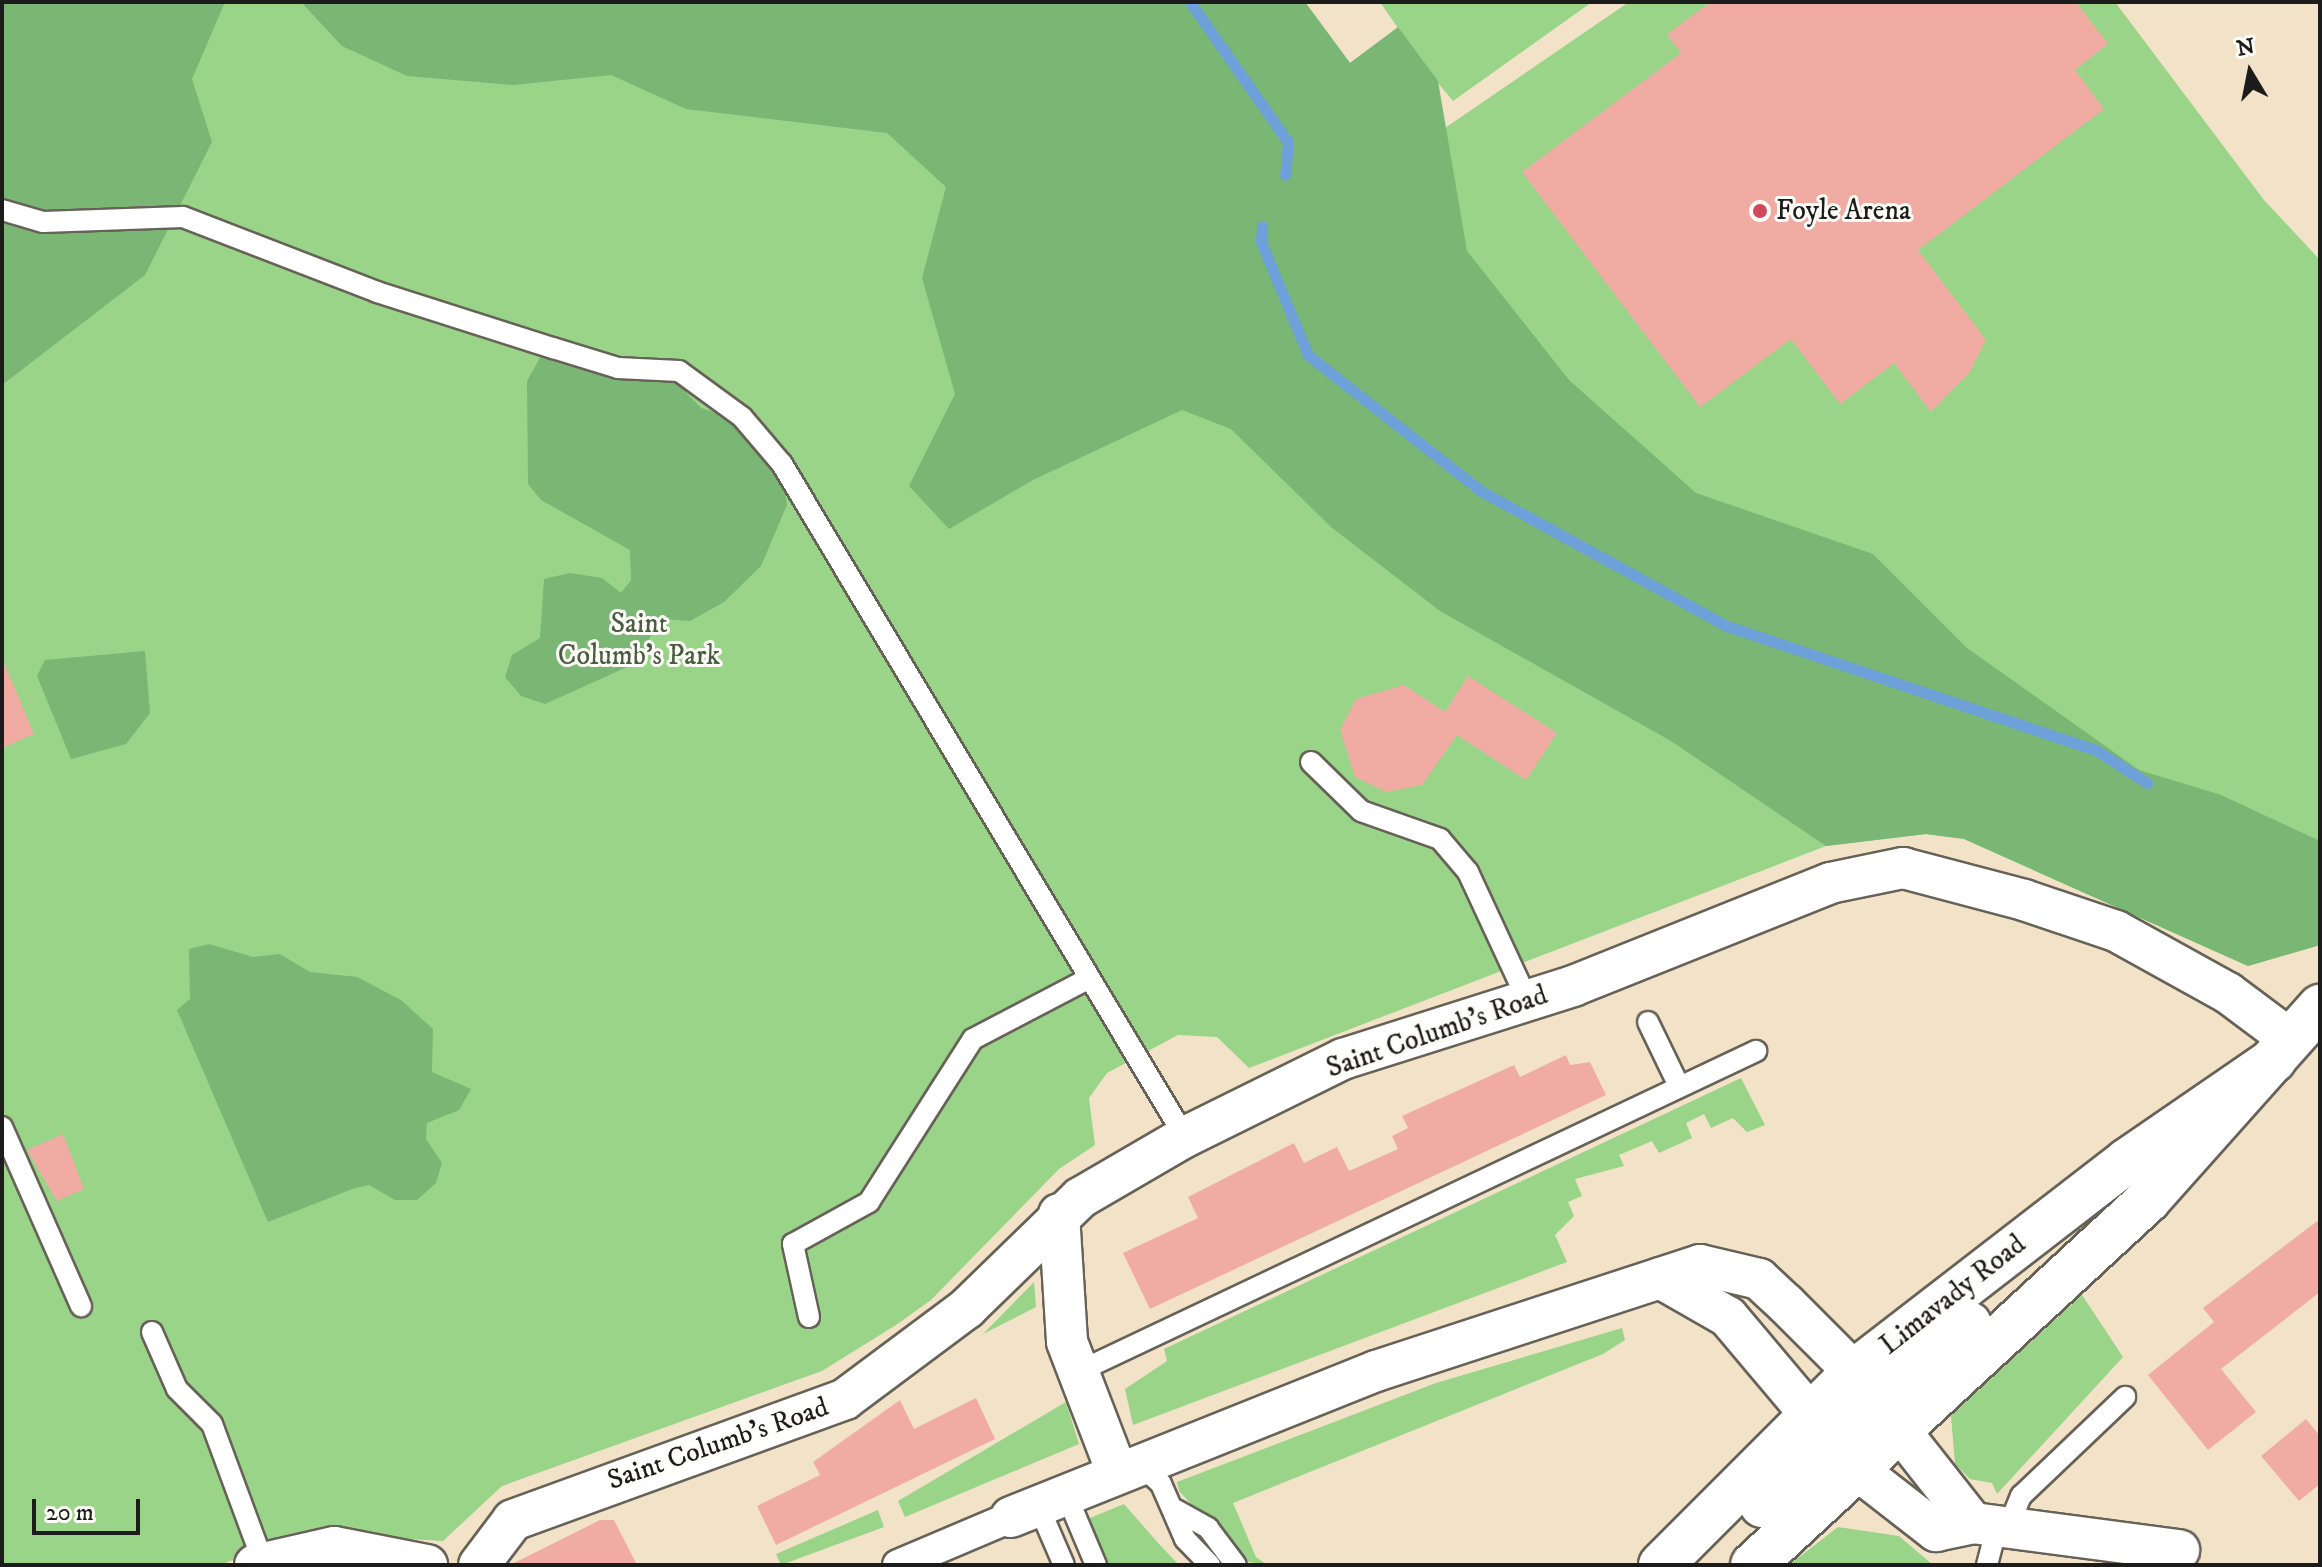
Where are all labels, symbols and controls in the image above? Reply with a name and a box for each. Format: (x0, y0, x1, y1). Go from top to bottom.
north arrow (2210, 32, 2290, 112)
text: N (2235, 33, 2257, 63)
place label: Foyle Arena (1776, 194, 1911, 228)
marker: Foyle Arena (1751, 202, 1769, 220)
park label: Saint Columb's Park (558, 607, 720, 673)
street label: Saint Columb's Road (1322, 978, 1552, 1086)
street label: Limavady Road (1874, 1228, 2032, 1362)
street label: Saint Columb's Road (603, 1390, 833, 1498)
scale bar (36, 1483, 144, 1533)
text: 20 m (46, 1498, 94, 1528)

